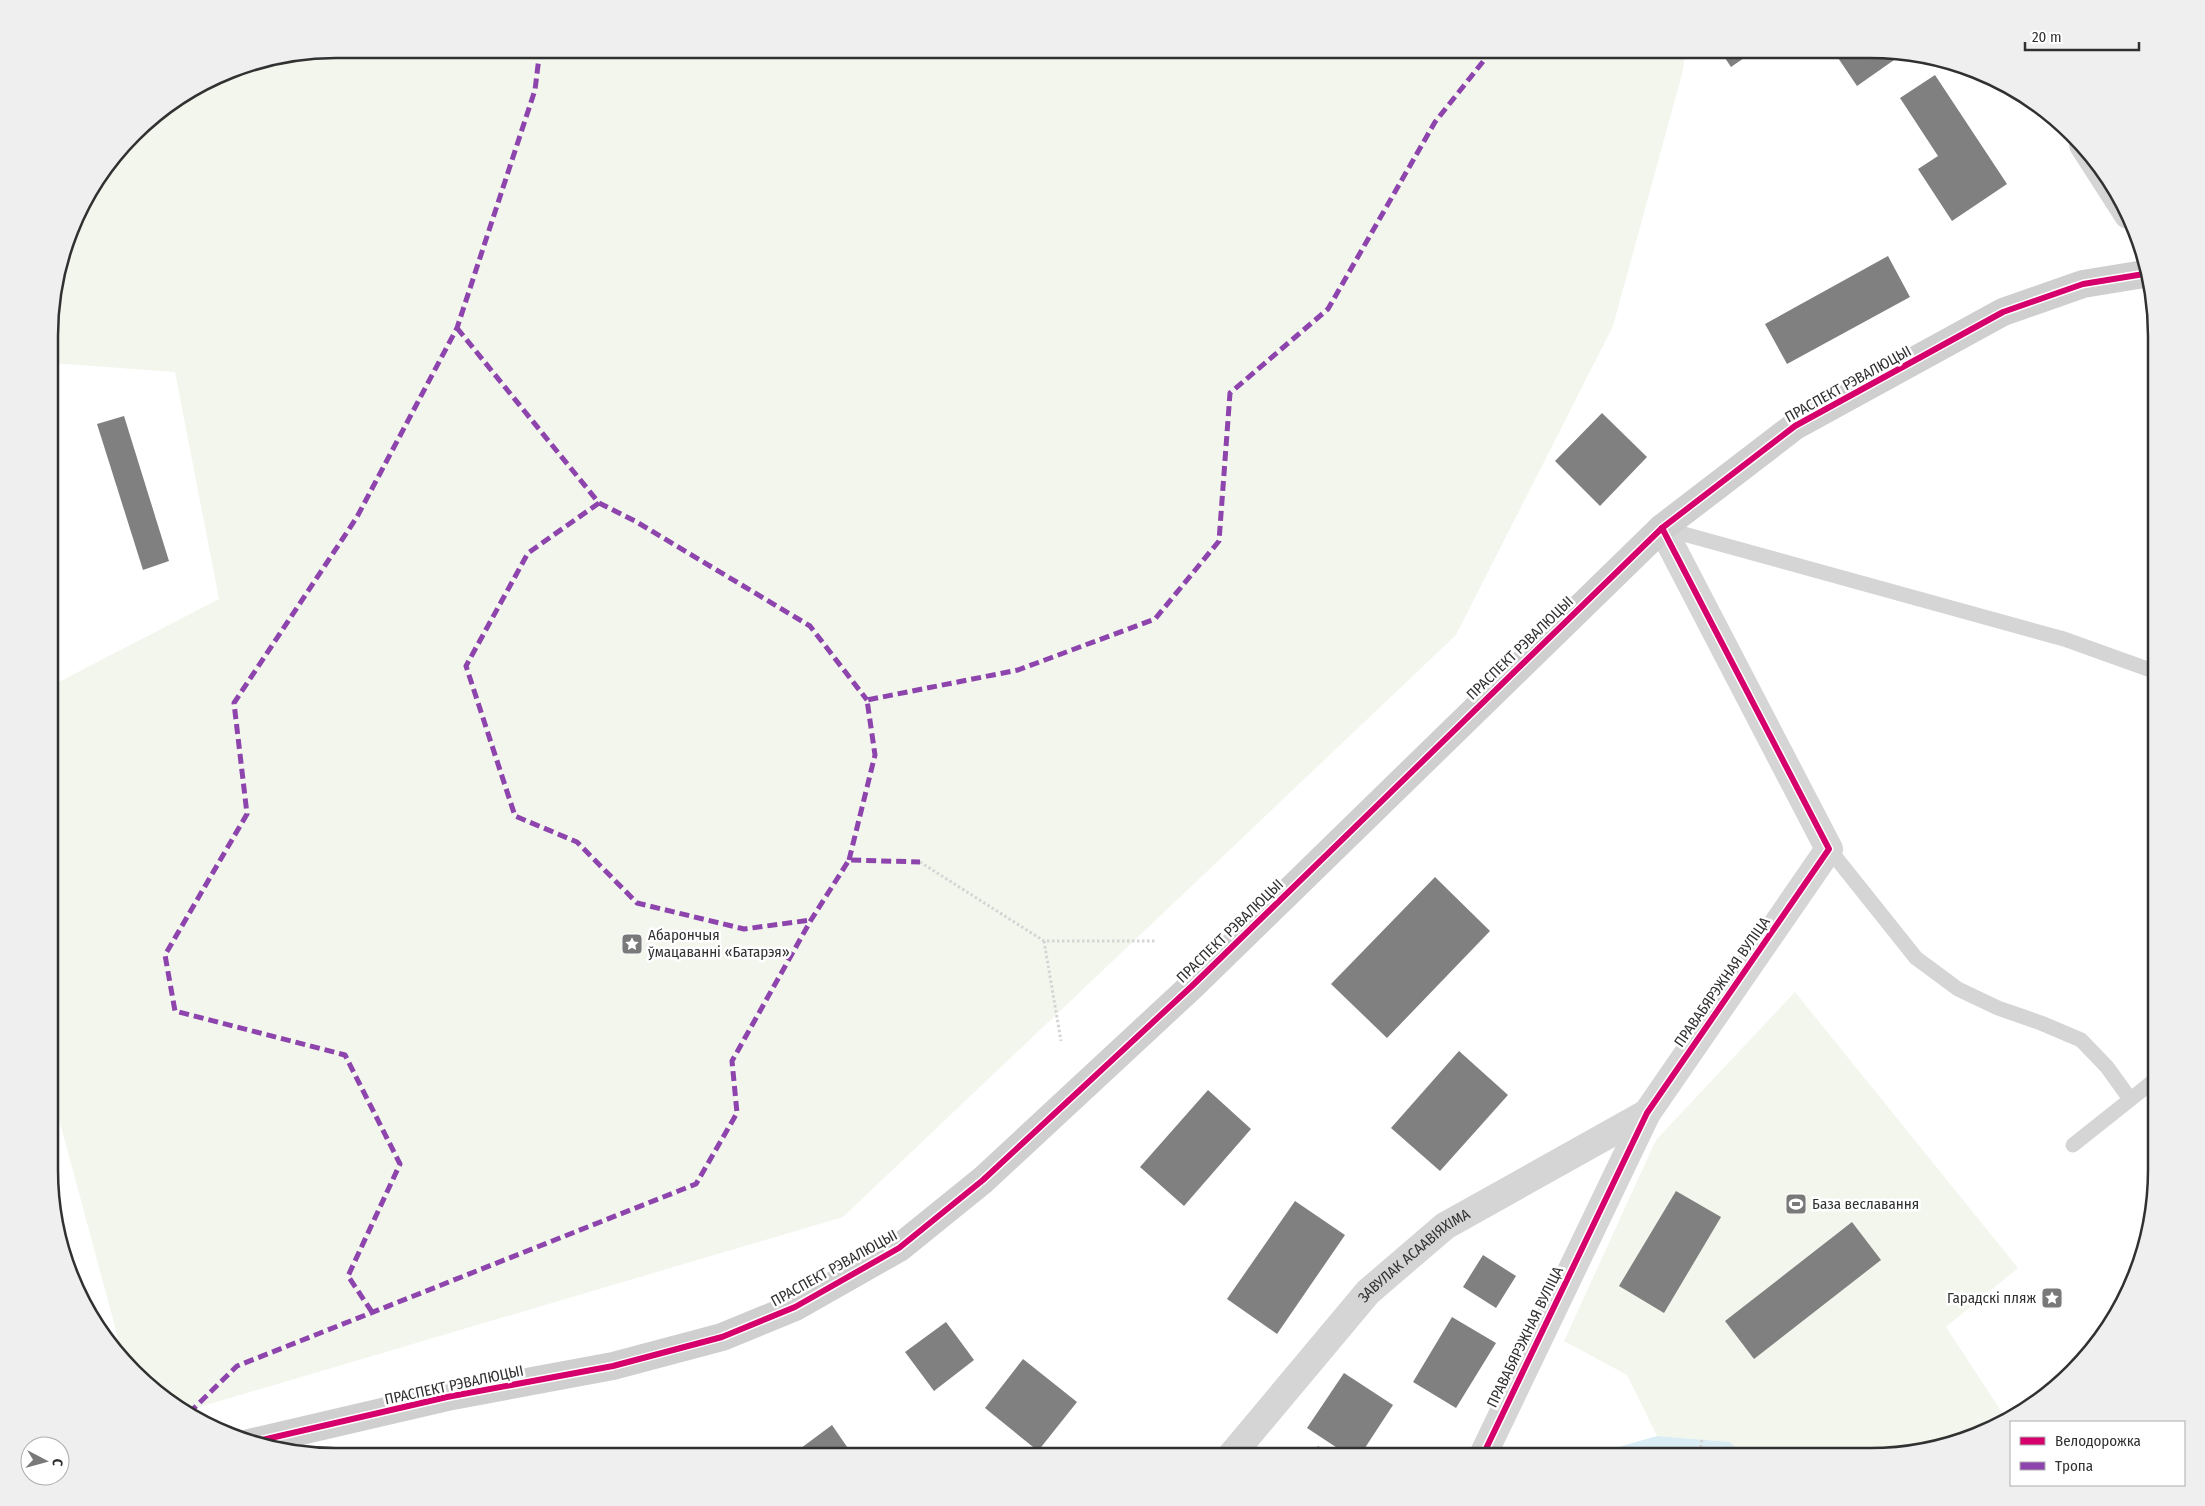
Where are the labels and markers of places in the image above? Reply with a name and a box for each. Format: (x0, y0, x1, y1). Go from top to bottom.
place label: Абарончыя ўмацаванні «Батарэя» (648, 926, 790, 961)
place icon: Абарончыя ўмацаванні «Батарэя» (620, 932, 644, 956)
sports icon: База веславання (1784, 1192, 1808, 1216)
place label: База веславання (1812, 1195, 1919, 1213)
place icon: Гарадскі пляж (2040, 1286, 2064, 1310)
place label: Гарадскі пляж (1947, 1289, 2036, 1307)

